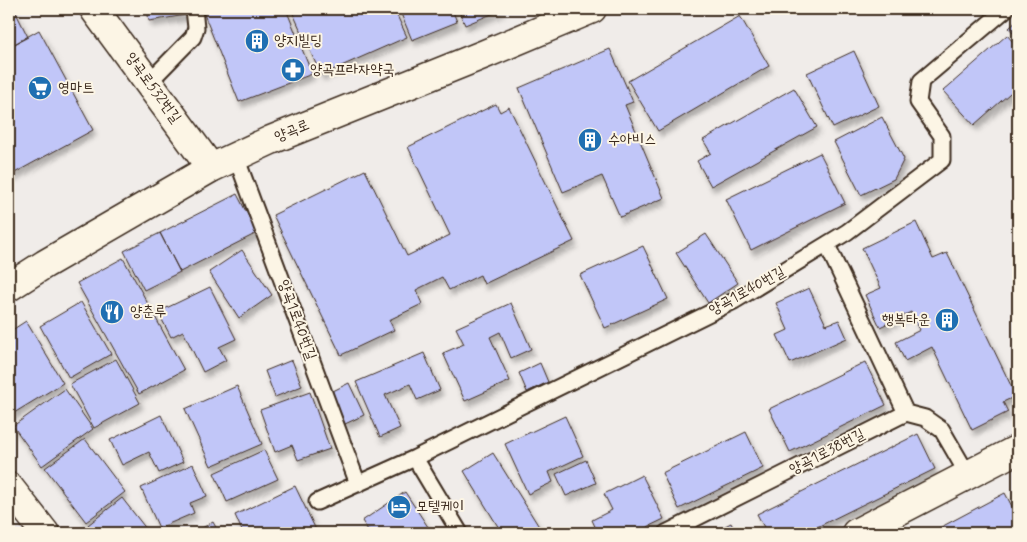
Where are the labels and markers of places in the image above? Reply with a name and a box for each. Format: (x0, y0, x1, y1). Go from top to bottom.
building icon: 양지빌딩 (244, 28, 270, 54)
place label: 양지빌딩 (274, 31, 322, 51)
pharmacy icon: 양곡프라자약국 (280, 57, 306, 83)
place label: 양곡프라자약국 (310, 60, 395, 80)
supermarket icon: 영마트 (27, 75, 53, 101)
place label: 영마트 (58, 78, 94, 98)
building icon: 수아비스 (577, 127, 603, 153)
place label: 수아비스 (608, 130, 656, 150)
restaurant icon: 양춘루 (99, 299, 125, 325)
place label: 양춘루 (130, 302, 166, 322)
building icon: 행복타운 (934, 307, 960, 333)
place label: 행복타운 (882, 310, 930, 330)
hotel icon: 모텔케이 (386, 494, 412, 520)
place label: 모텔케이 (416, 497, 464, 517)

